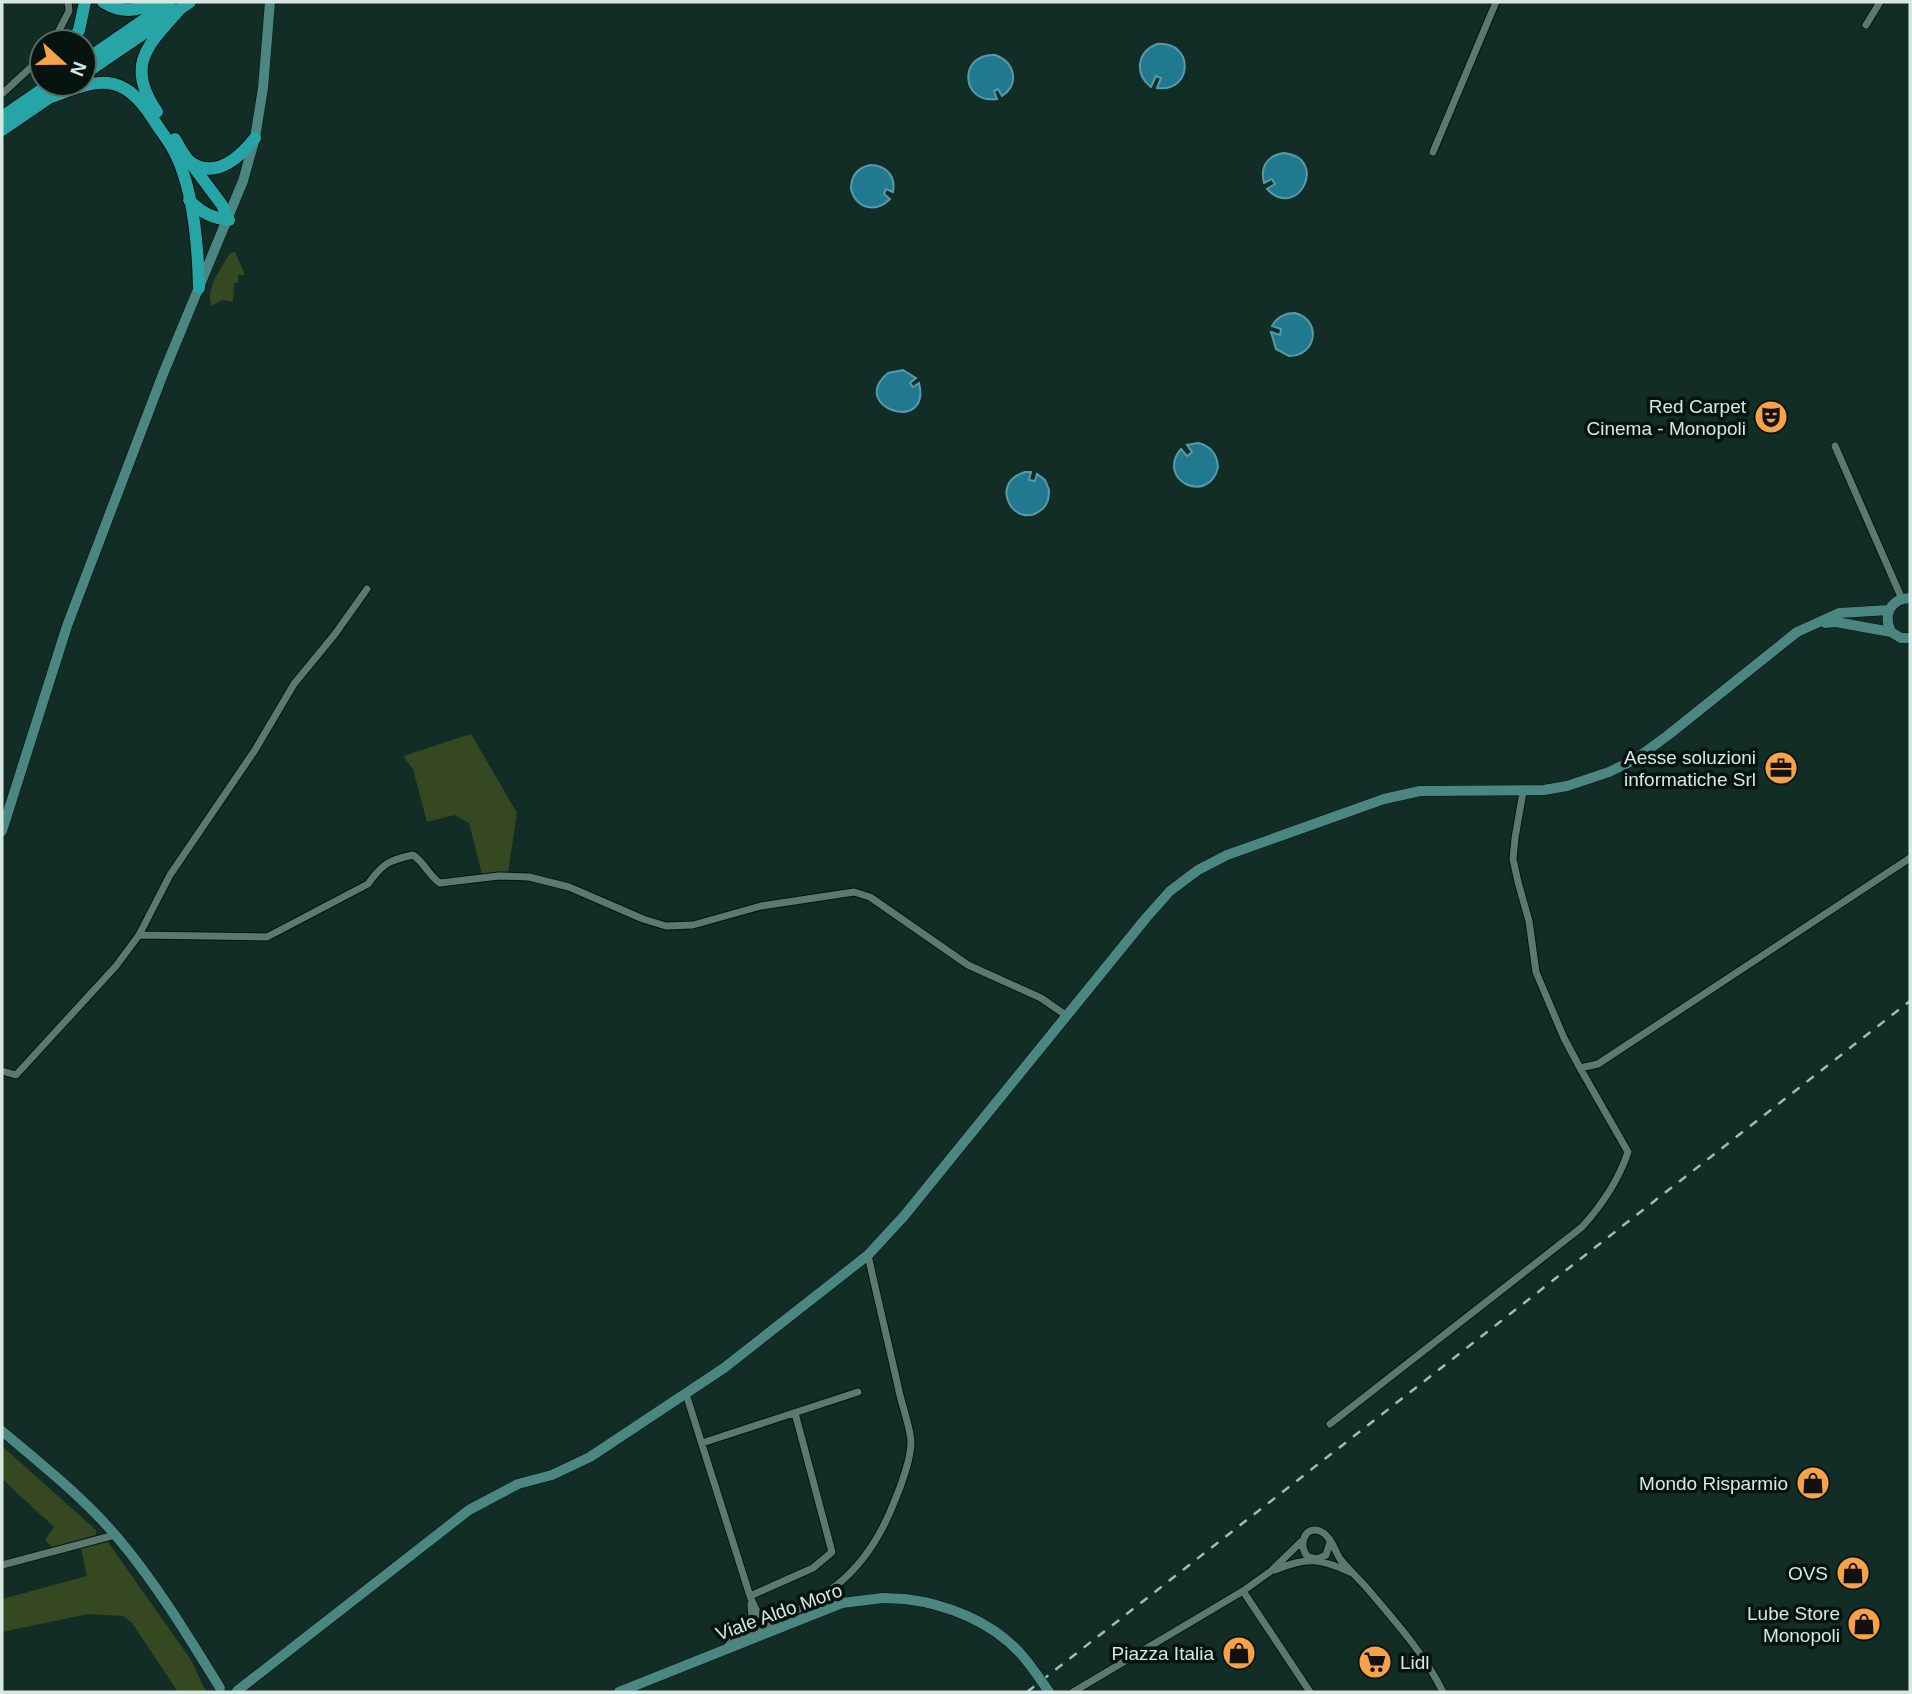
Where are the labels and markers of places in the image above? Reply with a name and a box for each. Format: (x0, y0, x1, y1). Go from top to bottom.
place label: Red Carpet Cinema - Monopoli (1587, 396, 1747, 439)
theatre icon: Red Carpet Cinema - Monopoli (1752, 398, 1790, 436)
place label: Aesse soluzioni informatiche Srl (1624, 747, 1756, 790)
office icon: Aesse soluzioni informatiche Srl (1762, 749, 1800, 787)
shop icon: Mondo Risparmio (1794, 1464, 1832, 1502)
place label: Mondo Risparmio (1639, 1473, 1788, 1494)
shop icon: OVS (1834, 1554, 1872, 1592)
place label: OVS (1788, 1563, 1828, 1584)
place label: Lube Store Monopoli (1747, 1603, 1840, 1646)
shop icon: Lube Store Monopoli (1845, 1605, 1883, 1643)
shop icon: Piazza Italia (1220, 1634, 1258, 1672)
place label: Piazza Italia (1112, 1643, 1214, 1664)
supermarket icon: Lidl (1356, 1643, 1394, 1681)
place label: Lidl (1400, 1652, 1430, 1673)

